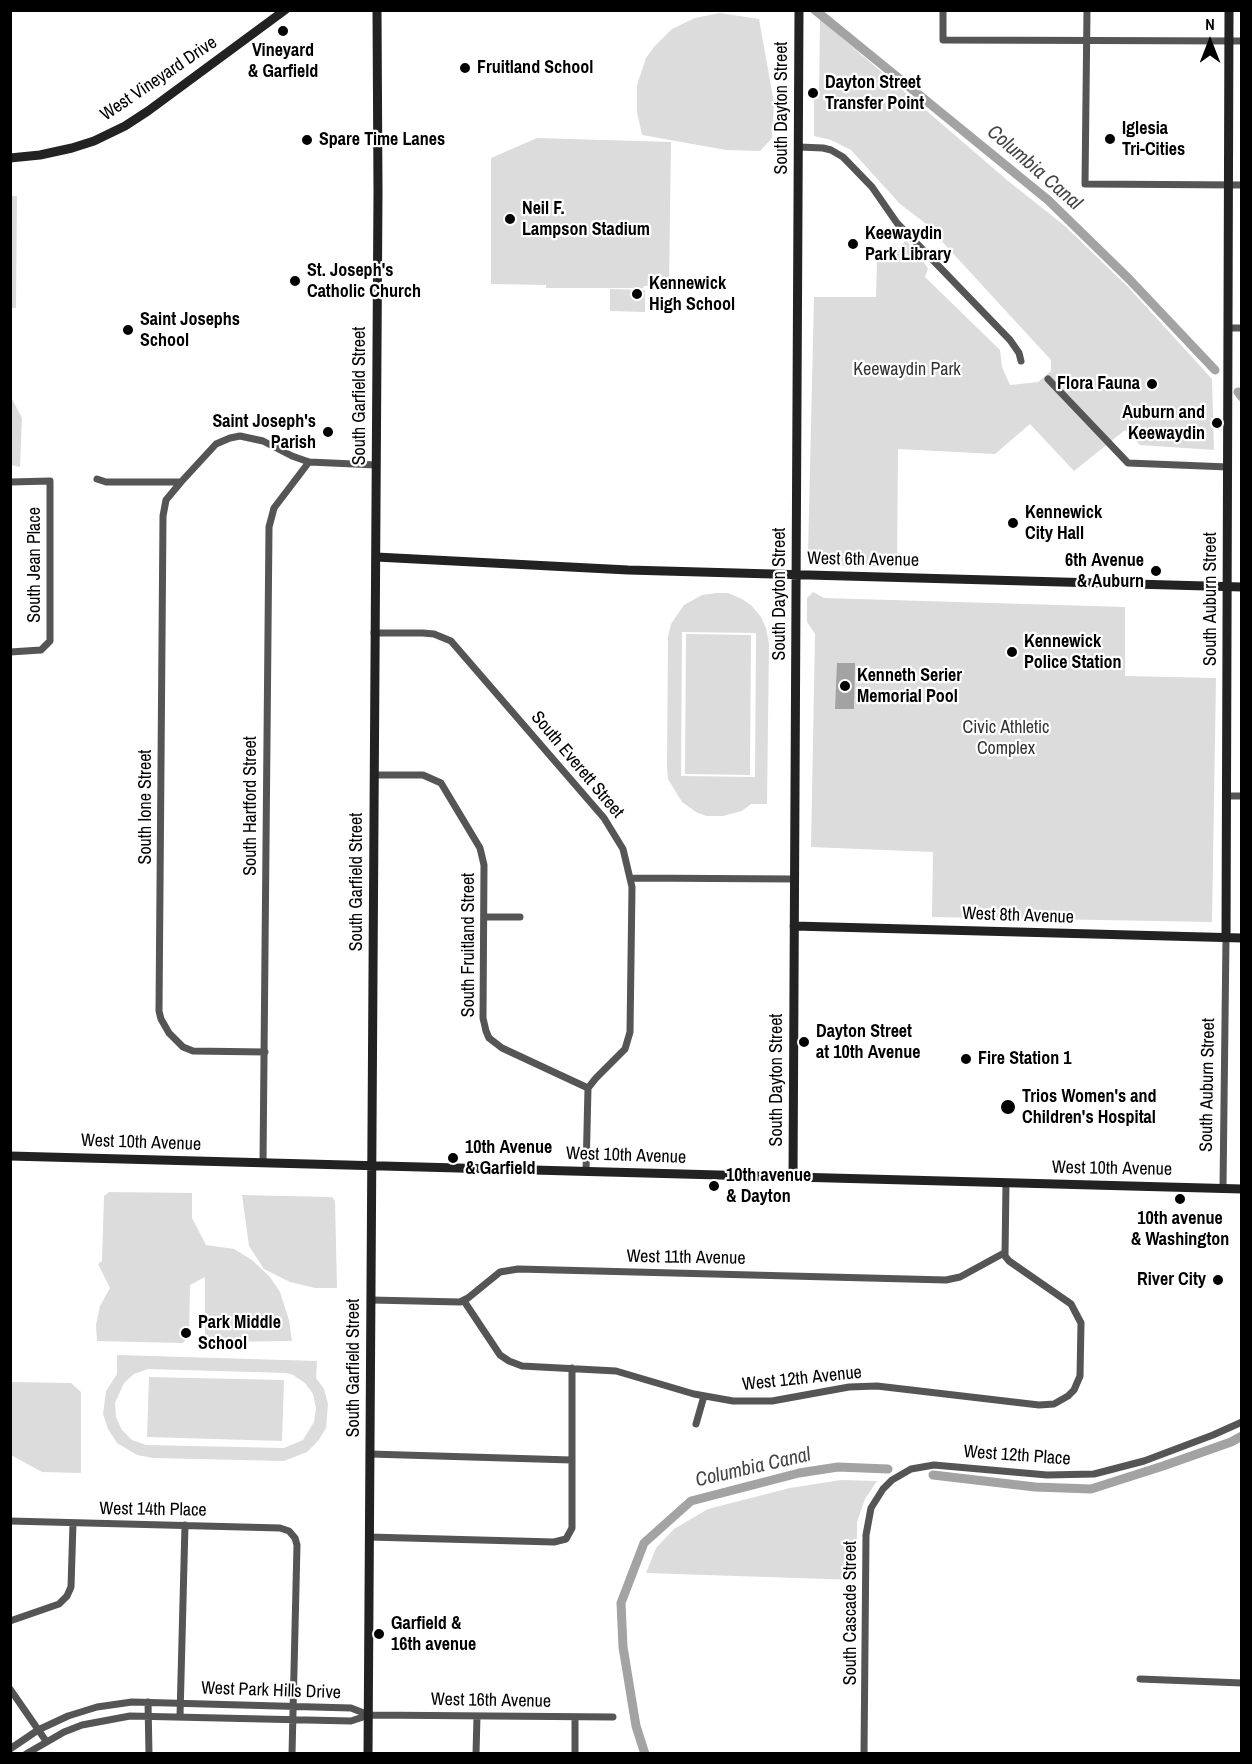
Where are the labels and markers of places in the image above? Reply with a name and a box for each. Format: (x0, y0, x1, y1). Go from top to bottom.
marker: Vineyard & Garfield (276, 24, 290, 38)
place label: Vineyard & Garfield (248, 40, 318, 82)
place label: Fruitland School (477, 57, 593, 79)
marker: Fruitland School (458, 61, 472, 75)
place label: Dayton Street Transfer Point (825, 72, 924, 115)
marker: Dayton Street Transfer Point (806, 86, 820, 100)
place label: Iglesia Tri-Cities (1122, 118, 1185, 160)
place label: Spare Time Lanes (319, 129, 445, 151)
marker: Iglesia Tri-Cities (1103, 132, 1117, 146)
marker: Spare Time Lanes (300, 133, 314, 147)
place label: Neil F. Lampson Stadium (522, 198, 650, 240)
marker: Neil F. Lampson Stadium (503, 212, 517, 226)
place label: Keewaydin Park Library (865, 223, 951, 266)
marker: Keewaydin Park Library (846, 237, 860, 251)
place label: St. Joseph's Catholic Church (307, 260, 421, 302)
place label: Kennewick High School (649, 273, 735, 316)
marker: St. Joseph's Catholic Church (288, 274, 302, 288)
marker: Kennewick High School (630, 287, 644, 301)
place label: Saint Josephs School (140, 309, 240, 352)
marker: Saint Josephs School (121, 323, 135, 337)
place label: Flora Fauna (1057, 373, 1140, 395)
marker: Flora Fauna (1145, 377, 1159, 391)
place label: Auburn and Keewaydin (1122, 402, 1205, 444)
place label: Saint Joseph's Parish (212, 411, 316, 454)
marker: Auburn and Keewaydin (1210, 416, 1224, 430)
marker: Saint Joseph's Parish (321, 425, 335, 439)
place label: Kennewick City Hall (1025, 502, 1102, 544)
marker: Kennewick City Hall (1006, 516, 1020, 530)
place label: 6th Avenue & Auburn (1065, 550, 1144, 592)
marker: 6th Avenue & Auburn (1149, 564, 1163, 578)
place label: Kennewick Police Station (1024, 631, 1122, 674)
marker: Kennewick Police Station (1005, 645, 1019, 659)
place label: Kenneth Serier Memorial Pool (857, 665, 962, 708)
marker: Kenneth Serier Memorial Pool (838, 679, 852, 693)
place label: Dayton Street at 10th Avenue (816, 1021, 920, 1064)
marker: Dayton Street at 10th Avenue (797, 1035, 811, 1049)
place label: Fire Station 1 (978, 1048, 1072, 1070)
marker: Fire Station 1 (959, 1052, 973, 1066)
place label: Trios Women's and Children's Hospital (1022, 1086, 1156, 1128)
marker: Trios Women's and Children's Hospital (999, 1098, 1017, 1116)
place label: 10th Avenue & Garfield (465, 1137, 552, 1180)
marker: 10th Avenue & Garfield (446, 1151, 460, 1165)
place label: 10th avenue & Dayton (726, 1165, 811, 1208)
marker: 10th avenue & Dayton (707, 1179, 721, 1193)
marker: 10th avenue & Washington (1173, 1192, 1187, 1206)
place label: 10th avenue & Washington (1131, 1208, 1229, 1250)
place label: River City (1137, 1269, 1206, 1291)
marker: River City (1211, 1273, 1225, 1287)
place label: Park Middle School (198, 1312, 281, 1354)
marker: Park Middle School (179, 1326, 193, 1340)
place label: Garfield & 16th avenue (391, 1613, 476, 1656)
marker: Garfield & 16th avenue (372, 1627, 386, 1641)

